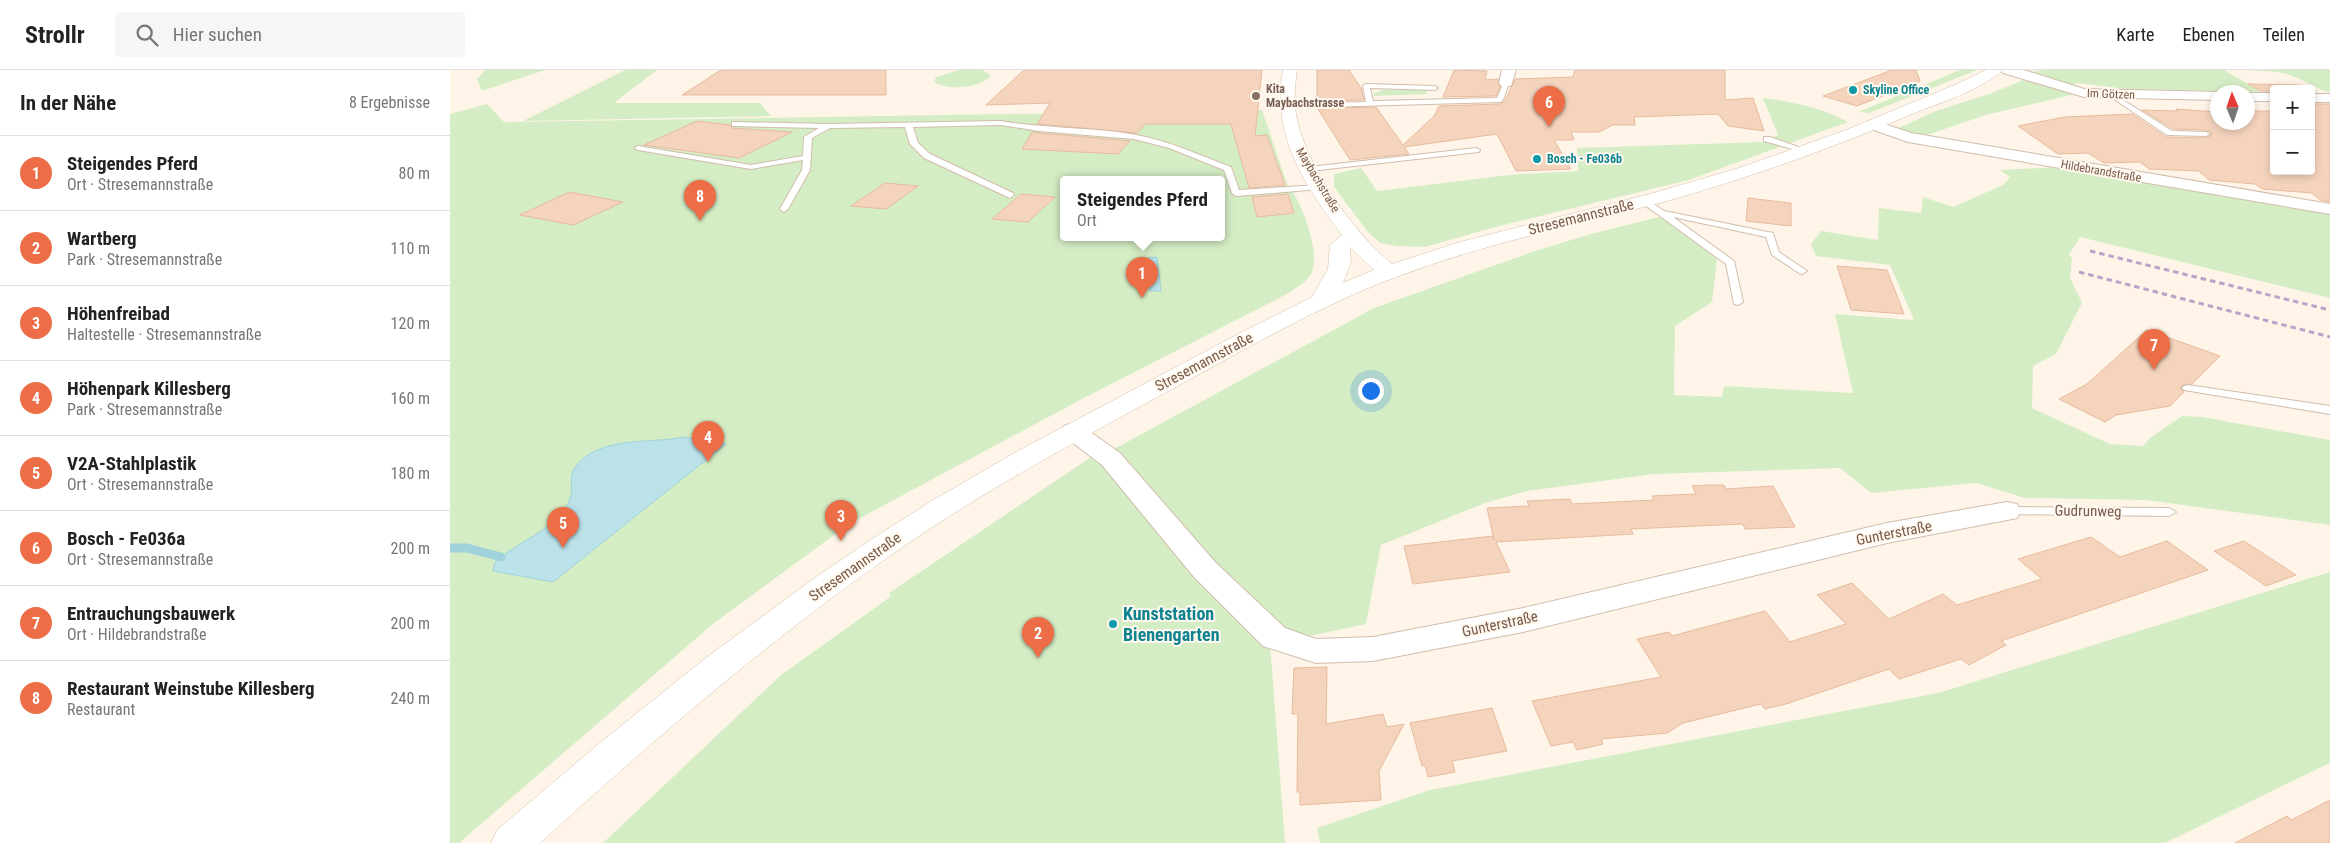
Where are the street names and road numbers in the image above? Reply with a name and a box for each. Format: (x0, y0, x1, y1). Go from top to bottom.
street label: Im Götzen (2087, 86, 2135, 102)
street label: Maybachstraße (1293, 145, 1343, 215)
street label: Hildebrandstraße (2060, 157, 2143, 185)
street label: Stresemannstraße (1526, 195, 1636, 239)
street label: Stresemannstraße (1152, 329, 1256, 395)
street label: Gudrunweg (2054, 501, 2122, 521)
street label: Gunterstraße (1854, 517, 1934, 549)
street label: Stresemannstraße (806, 529, 904, 605)
street label: Gunterstraße (1460, 607, 1540, 641)

